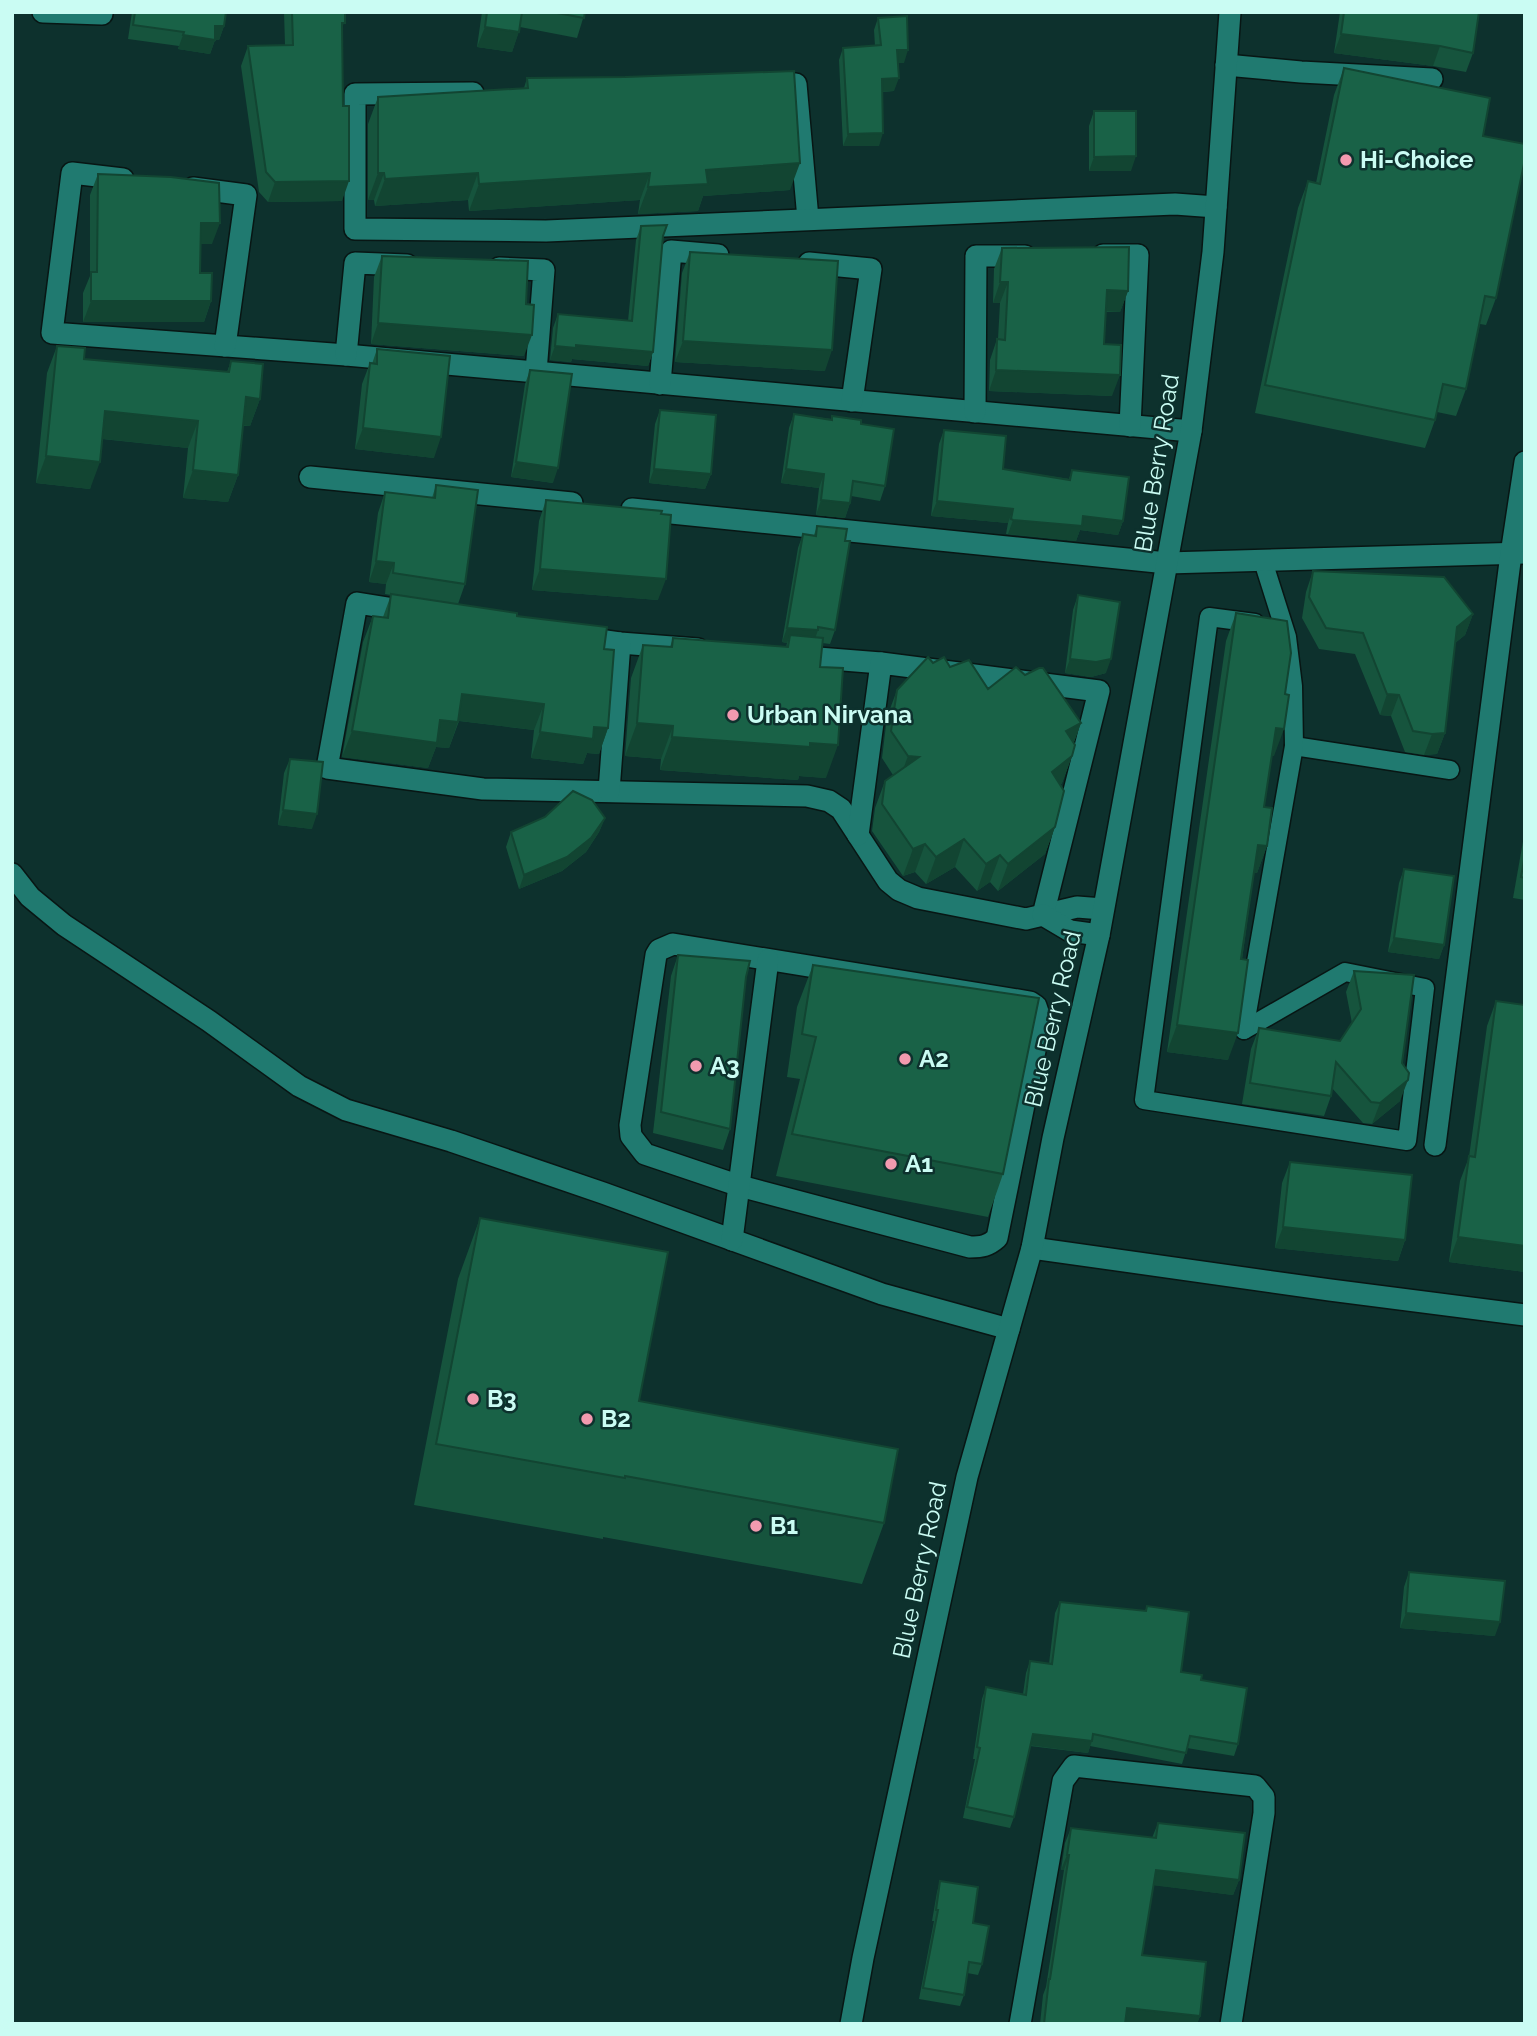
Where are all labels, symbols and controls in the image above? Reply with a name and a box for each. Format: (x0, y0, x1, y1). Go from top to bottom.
place label: Hi-Choice (1360, 145, 1473, 174)
marker: Hi-Choice (1338, 152, 1354, 168)
street label: Blue Berry Road (1128, 372, 1185, 554)
place label: Urban Nirvana (747, 700, 912, 729)
marker: Urban Nirvana (725, 707, 741, 723)
street label: Blue Berry Road (1018, 928, 1087, 1110)
place label: A2 (919, 1044, 949, 1073)
place label: A3 (710, 1051, 740, 1080)
marker: A2 (897, 1051, 913, 1067)
marker: A3 (688, 1058, 704, 1074)
place label: A1 (905, 1149, 933, 1178)
marker: A1 (883, 1156, 899, 1172)
place label: B3 (487, 1384, 517, 1413)
marker: B3 (465, 1391, 481, 1407)
place label: B2 (601, 1404, 631, 1433)
marker: B2 (579, 1411, 595, 1427)
street label: Blue Berry Road (887, 1479, 952, 1661)
place label: B1 (770, 1511, 798, 1540)
marker: B1 (748, 1518, 764, 1534)

